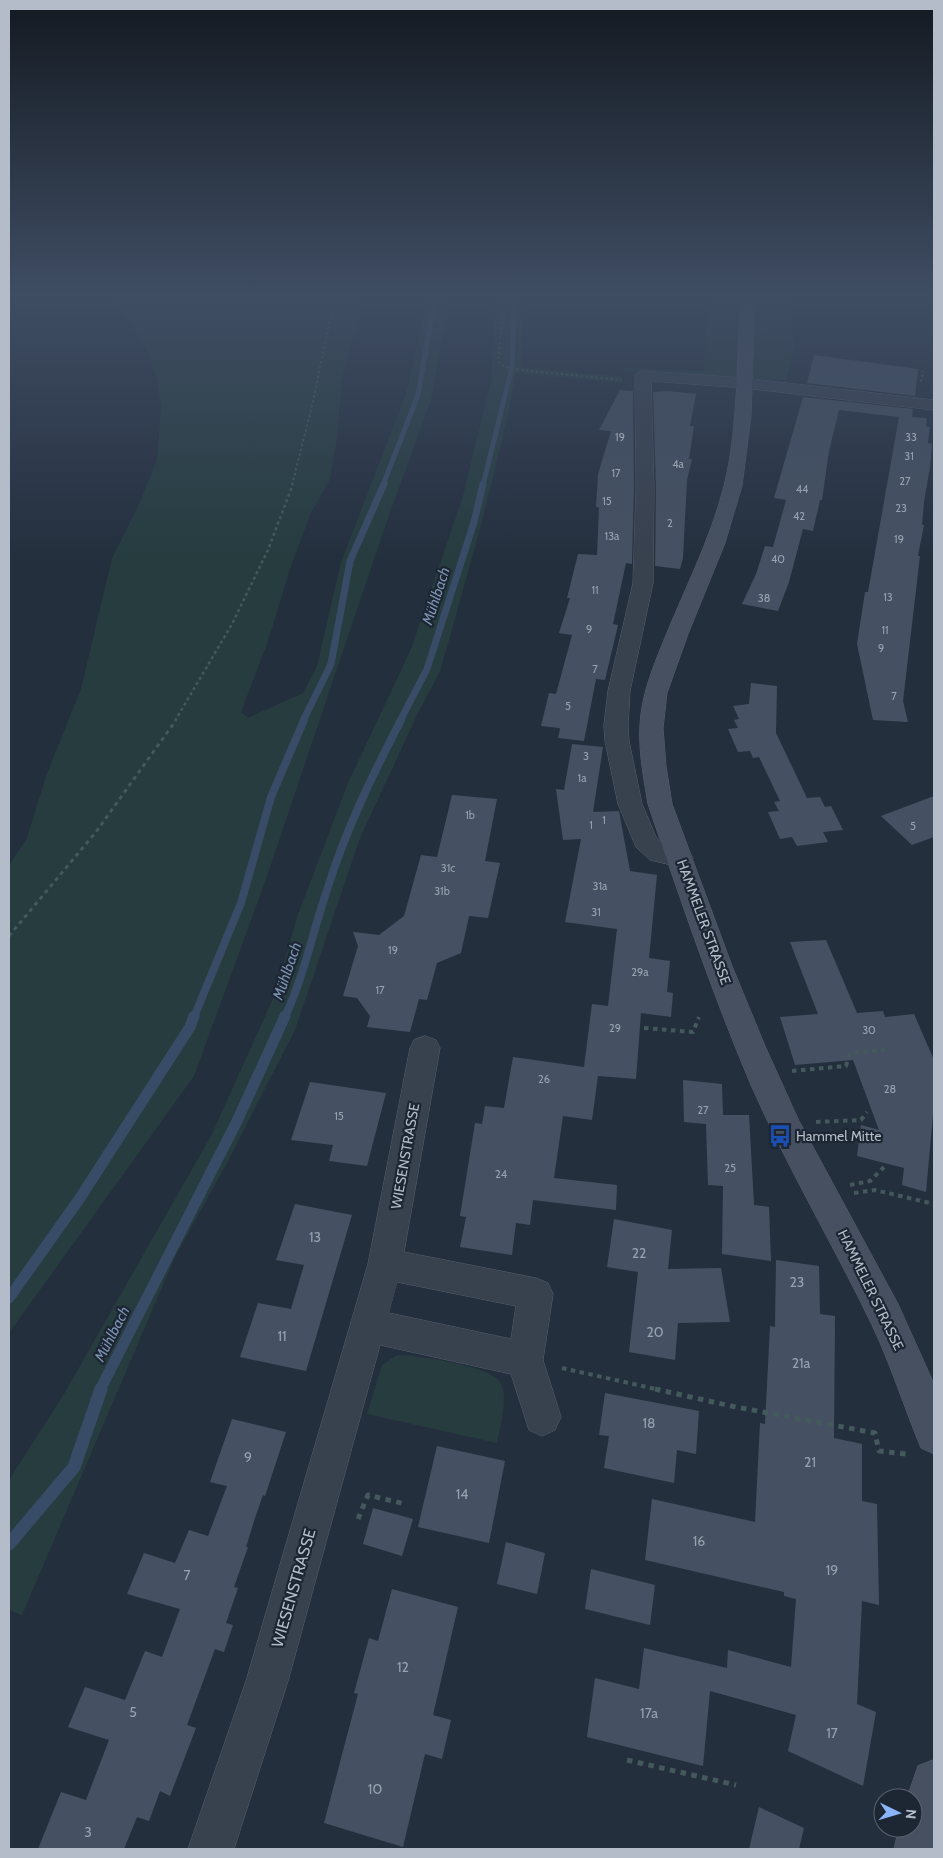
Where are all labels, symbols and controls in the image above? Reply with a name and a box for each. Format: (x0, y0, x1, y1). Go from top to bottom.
house number: 19 (615, 430, 625, 444)
house number: 33 (905, 430, 917, 444)
house number: 31 (904, 449, 914, 463)
house number: 4a (672, 457, 685, 471)
house number: 17 (611, 466, 621, 480)
house number: 27 (899, 474, 911, 488)
house number: 44 (796, 482, 809, 496)
house number: 15 (602, 494, 612, 508)
house number: 23 (895, 501, 907, 515)
house number: 42 (793, 509, 805, 523)
house number: 2 (667, 516, 673, 530)
house number: 13a (605, 529, 620, 543)
house number: 19 (894, 532, 904, 546)
house number: 40 (771, 552, 785, 566)
water label: Mühlbach (418, 565, 454, 628)
house number: 11 (591, 583, 599, 597)
house number: 13 (883, 590, 893, 604)
house number: 38 (758, 591, 770, 605)
house number: 9 (586, 622, 592, 636)
house number: 11 (881, 623, 889, 637)
house number: 9 (878, 641, 884, 655)
house number: 7 (592, 662, 598, 676)
house number: 7 (891, 689, 897, 703)
house number: 5 (565, 699, 571, 713)
house number: 3 (583, 749, 589, 763)
house number: 1a (578, 771, 587, 785)
house number: 1b (465, 808, 475, 822)
house number: 1 (602, 813, 606, 827)
house number: 1 (589, 818, 593, 832)
house number: 5 (910, 819, 916, 833)
street label: HAMMELER STRASSE (673, 857, 735, 987)
house number: 31c (441, 861, 455, 875)
house number: 31a (593, 879, 608, 893)
house number: 31b (434, 884, 450, 898)
house number: 31 (591, 905, 601, 919)
water label: Mühlbach (269, 940, 305, 1003)
house number: 19 (388, 943, 398, 957)
house number: 29a (631, 965, 649, 979)
house number: 17 (375, 983, 385, 997)
house number: 29 (609, 1021, 621, 1035)
house number: 30 (862, 1023, 876, 1037)
house number: 26 (538, 1072, 550, 1086)
house number: 28 (884, 1082, 896, 1096)
street label: WIESENSTRASSE (387, 1101, 423, 1210)
house number: 27 (697, 1103, 709, 1117)
house number: 15 (334, 1109, 344, 1123)
bus stop icon: Hammel Mitte (767, 1123, 793, 1149)
place label: Hammel Mitte (796, 1127, 881, 1145)
house number: 25 (724, 1161, 736, 1175)
house number: 24 (495, 1167, 508, 1181)
street label: HAMMELER STRASSE (834, 1227, 908, 1354)
house number: 13 (309, 1228, 321, 1246)
house number: 22 (632, 1244, 646, 1262)
house number: 23 (790, 1273, 804, 1291)
water label: Mühlbach (90, 1303, 133, 1365)
house number: 20 (646, 1323, 664, 1341)
house number: 11 (277, 1327, 287, 1345)
house number: 21a (792, 1354, 811, 1372)
house number: 18 (642, 1414, 656, 1432)
house number: 9 (244, 1448, 252, 1466)
house number: 21 (804, 1453, 816, 1471)
house number: 14 (456, 1485, 468, 1503)
street label: WIESENSTRASSE (267, 1527, 320, 1650)
house number: 16 (693, 1532, 705, 1550)
house number: 19 (826, 1561, 838, 1579)
house number: 7 (183, 1566, 191, 1584)
house number: 12 (397, 1658, 409, 1676)
house number: 5 (129, 1703, 137, 1721)
house number: 17a (640, 1704, 658, 1722)
house number: 17 (826, 1724, 838, 1742)
house number: 10 (368, 1780, 382, 1798)
north arrow (873, 1788, 923, 1838)
text: N (902, 1808, 920, 1820)
house number: 3 (84, 1823, 92, 1841)

